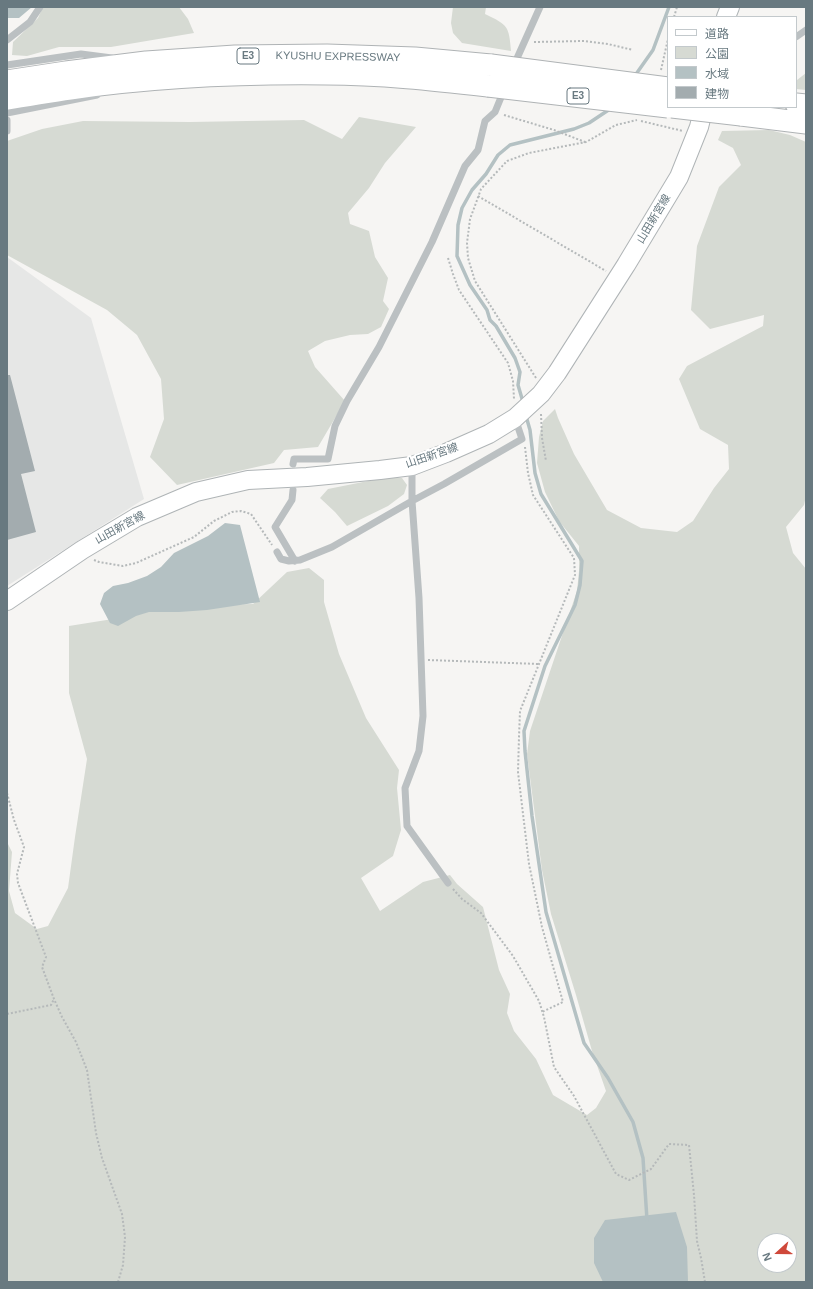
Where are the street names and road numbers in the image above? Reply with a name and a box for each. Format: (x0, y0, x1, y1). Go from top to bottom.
road number: E3 (237, 48, 259, 64)
street label: KYUSHU EXPRESSWAY (276, 49, 400, 65)
road number: E3 (567, 88, 589, 104)
street label: 山田新宮線 (634, 192, 674, 246)
street label: 山田新宮線 (404, 441, 460, 471)
street label: 山田新宮線 (93, 509, 147, 547)

